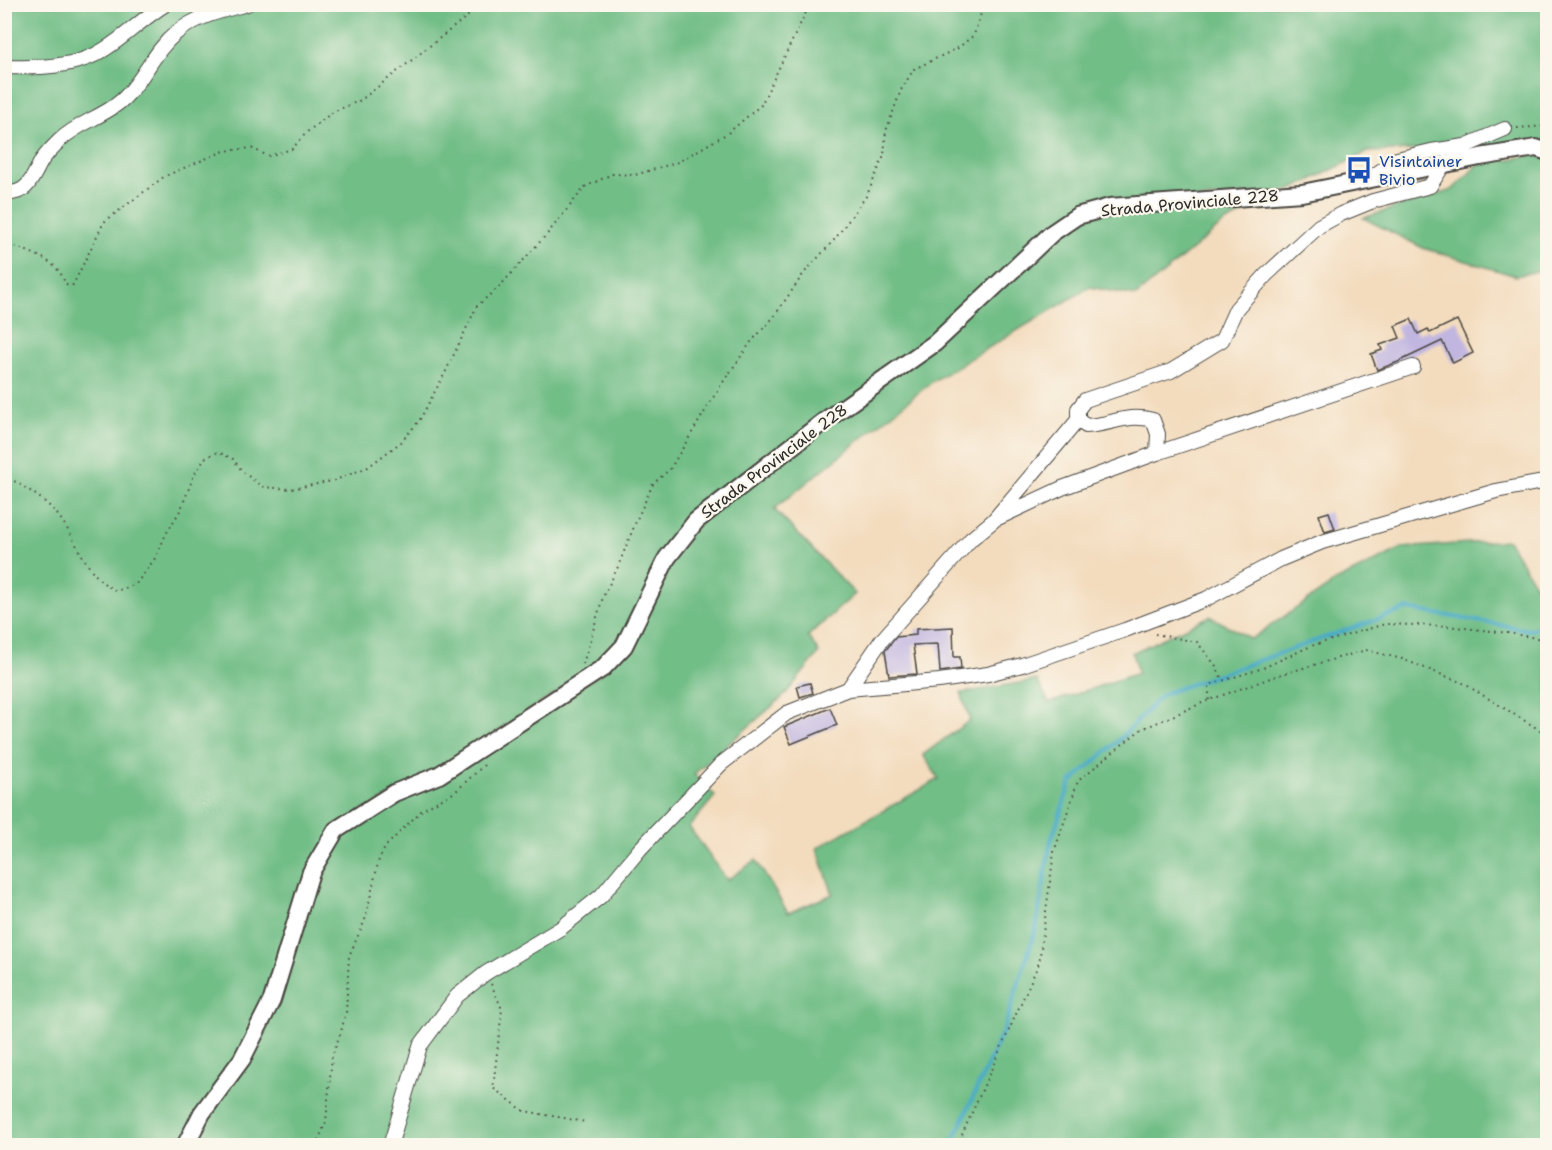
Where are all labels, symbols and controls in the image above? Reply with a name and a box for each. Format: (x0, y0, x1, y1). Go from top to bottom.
place label: Visintainer Bivio (1379, 151, 1462, 190)
bus stop icon: Visintainer Bivio (1344, 155, 1374, 185)
street label: Strada Provinciale 228 (1100, 185, 1280, 221)
street label: Strada Provinciale 228 (696, 399, 852, 523)

